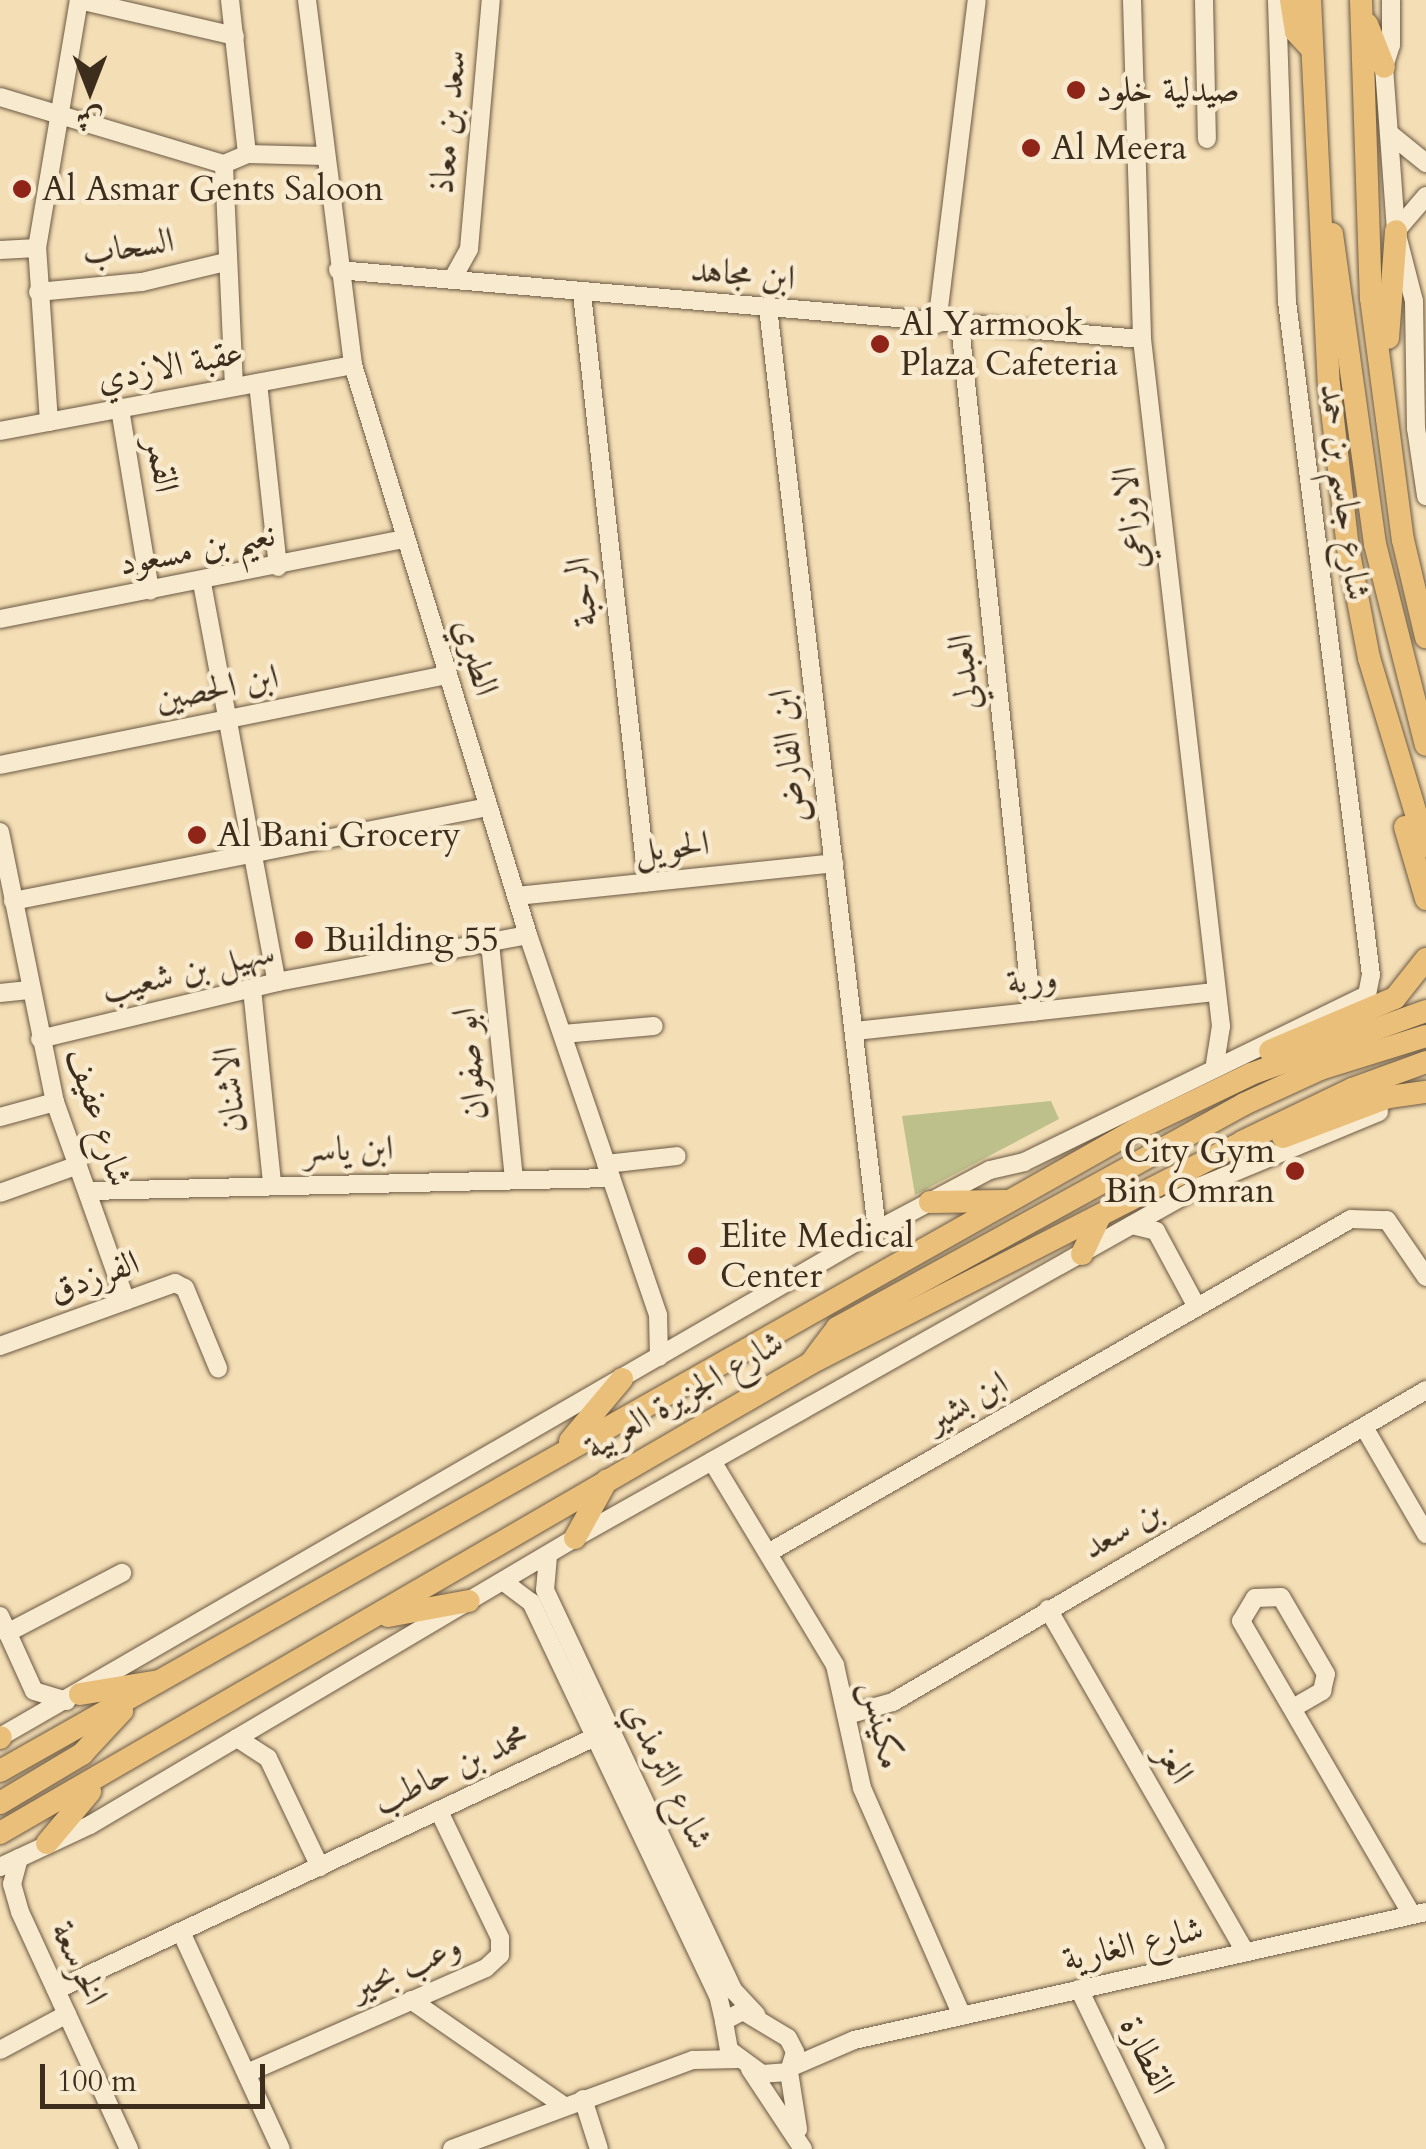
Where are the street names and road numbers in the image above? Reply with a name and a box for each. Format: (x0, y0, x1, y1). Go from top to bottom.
street label: سعد بن معاذ (421, 48, 475, 196)
street label: السحاب (79, 219, 177, 275)
street label: ابن مجاهد (689, 249, 797, 299)
street label: عقبة الازدي (94, 331, 246, 401)
street label: شارع جاسم بن حمد (1311, 381, 1379, 603)
street label: القمر (137, 434, 187, 496)
street label: الاوزاعي (1104, 465, 1156, 571)
street label: نعيم بن مسعود (115, 513, 279, 585)
street label: الرحبة (557, 555, 607, 629)
street label: الطبري (444, 613, 508, 701)
street label: العبدلي (939, 632, 989, 712)
street label: ابن الحصين (152, 655, 282, 721)
street label: ابن الفارض (760, 687, 818, 825)
street label: الحويل (632, 822, 712, 872)
street label: سهيل بن شعيب (97, 931, 279, 1011)
street label: وربة (1005, 956, 1059, 1004)
street label: ابو صفوان (443, 1006, 497, 1122)
street label: شارع عفيف (57, 1042, 141, 1192)
street label: الاشنان (205, 1045, 255, 1135)
street label: ابن ياسر (304, 1127, 394, 1171)
street label: الفرزدق (43, 1241, 145, 1313)
street label: شارع الجزيرة العربية (577, 1321, 791, 1469)
street label: ابن بشير (919, 1362, 1015, 1442)
street label: بن سعد (1075, 1490, 1169, 1568)
street label: مكينس (852, 1677, 912, 1773)
street label: شارع الترمذي (614, 1694, 722, 1856)
street label: محمد بن حاطب (366, 1715, 536, 1823)
street label: العز (1147, 1737, 1203, 1791)
street label: شارع الغارية (1059, 1907, 1207, 1981)
street label: الخرسعة (41, 1914, 117, 2012)
street label: وعب بحير (345, 1924, 467, 2010)
street label: القطارة (1110, 2009, 1184, 2101)

